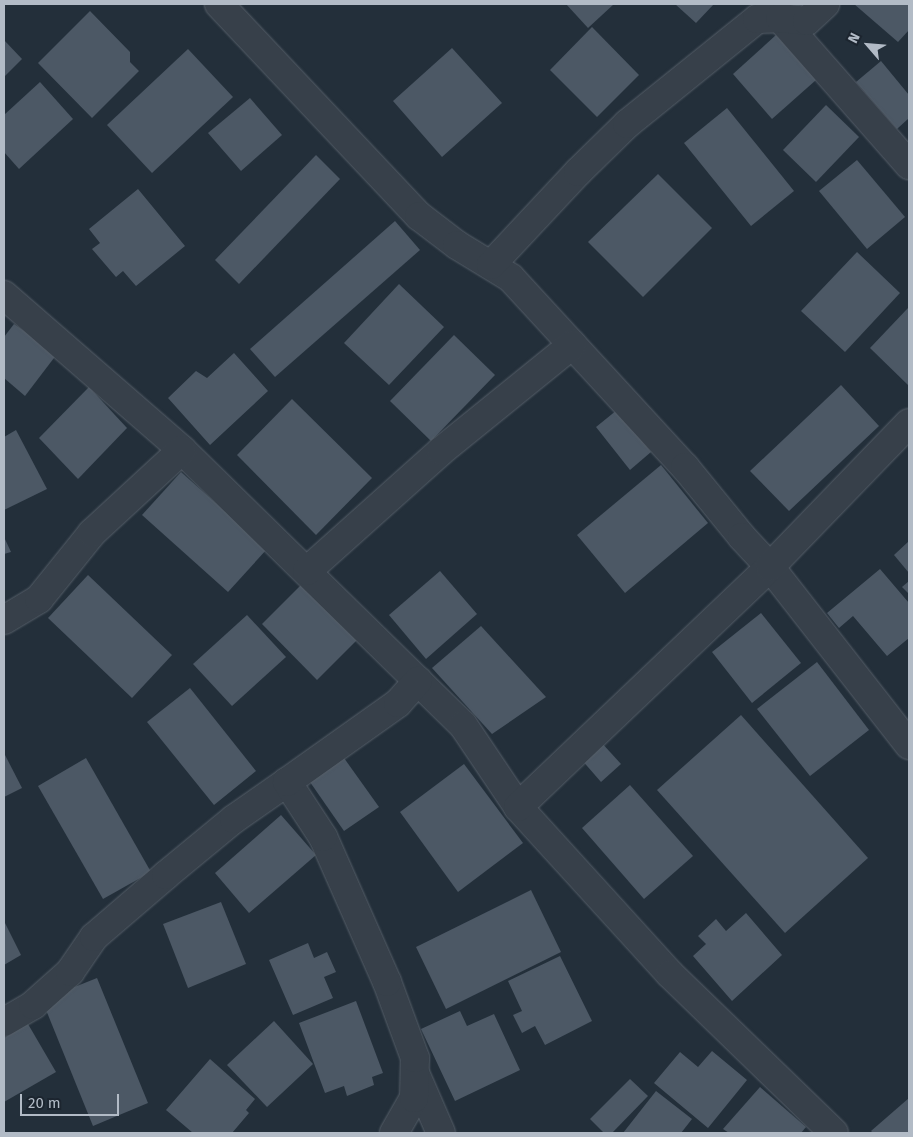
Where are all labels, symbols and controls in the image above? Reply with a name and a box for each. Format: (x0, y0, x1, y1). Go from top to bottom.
north arrow (843, 20, 893, 70)
text: N (845, 30, 864, 46)
scale bar (22, 1084, 121, 1116)
text: 20 m (28, 1094, 61, 1112)

